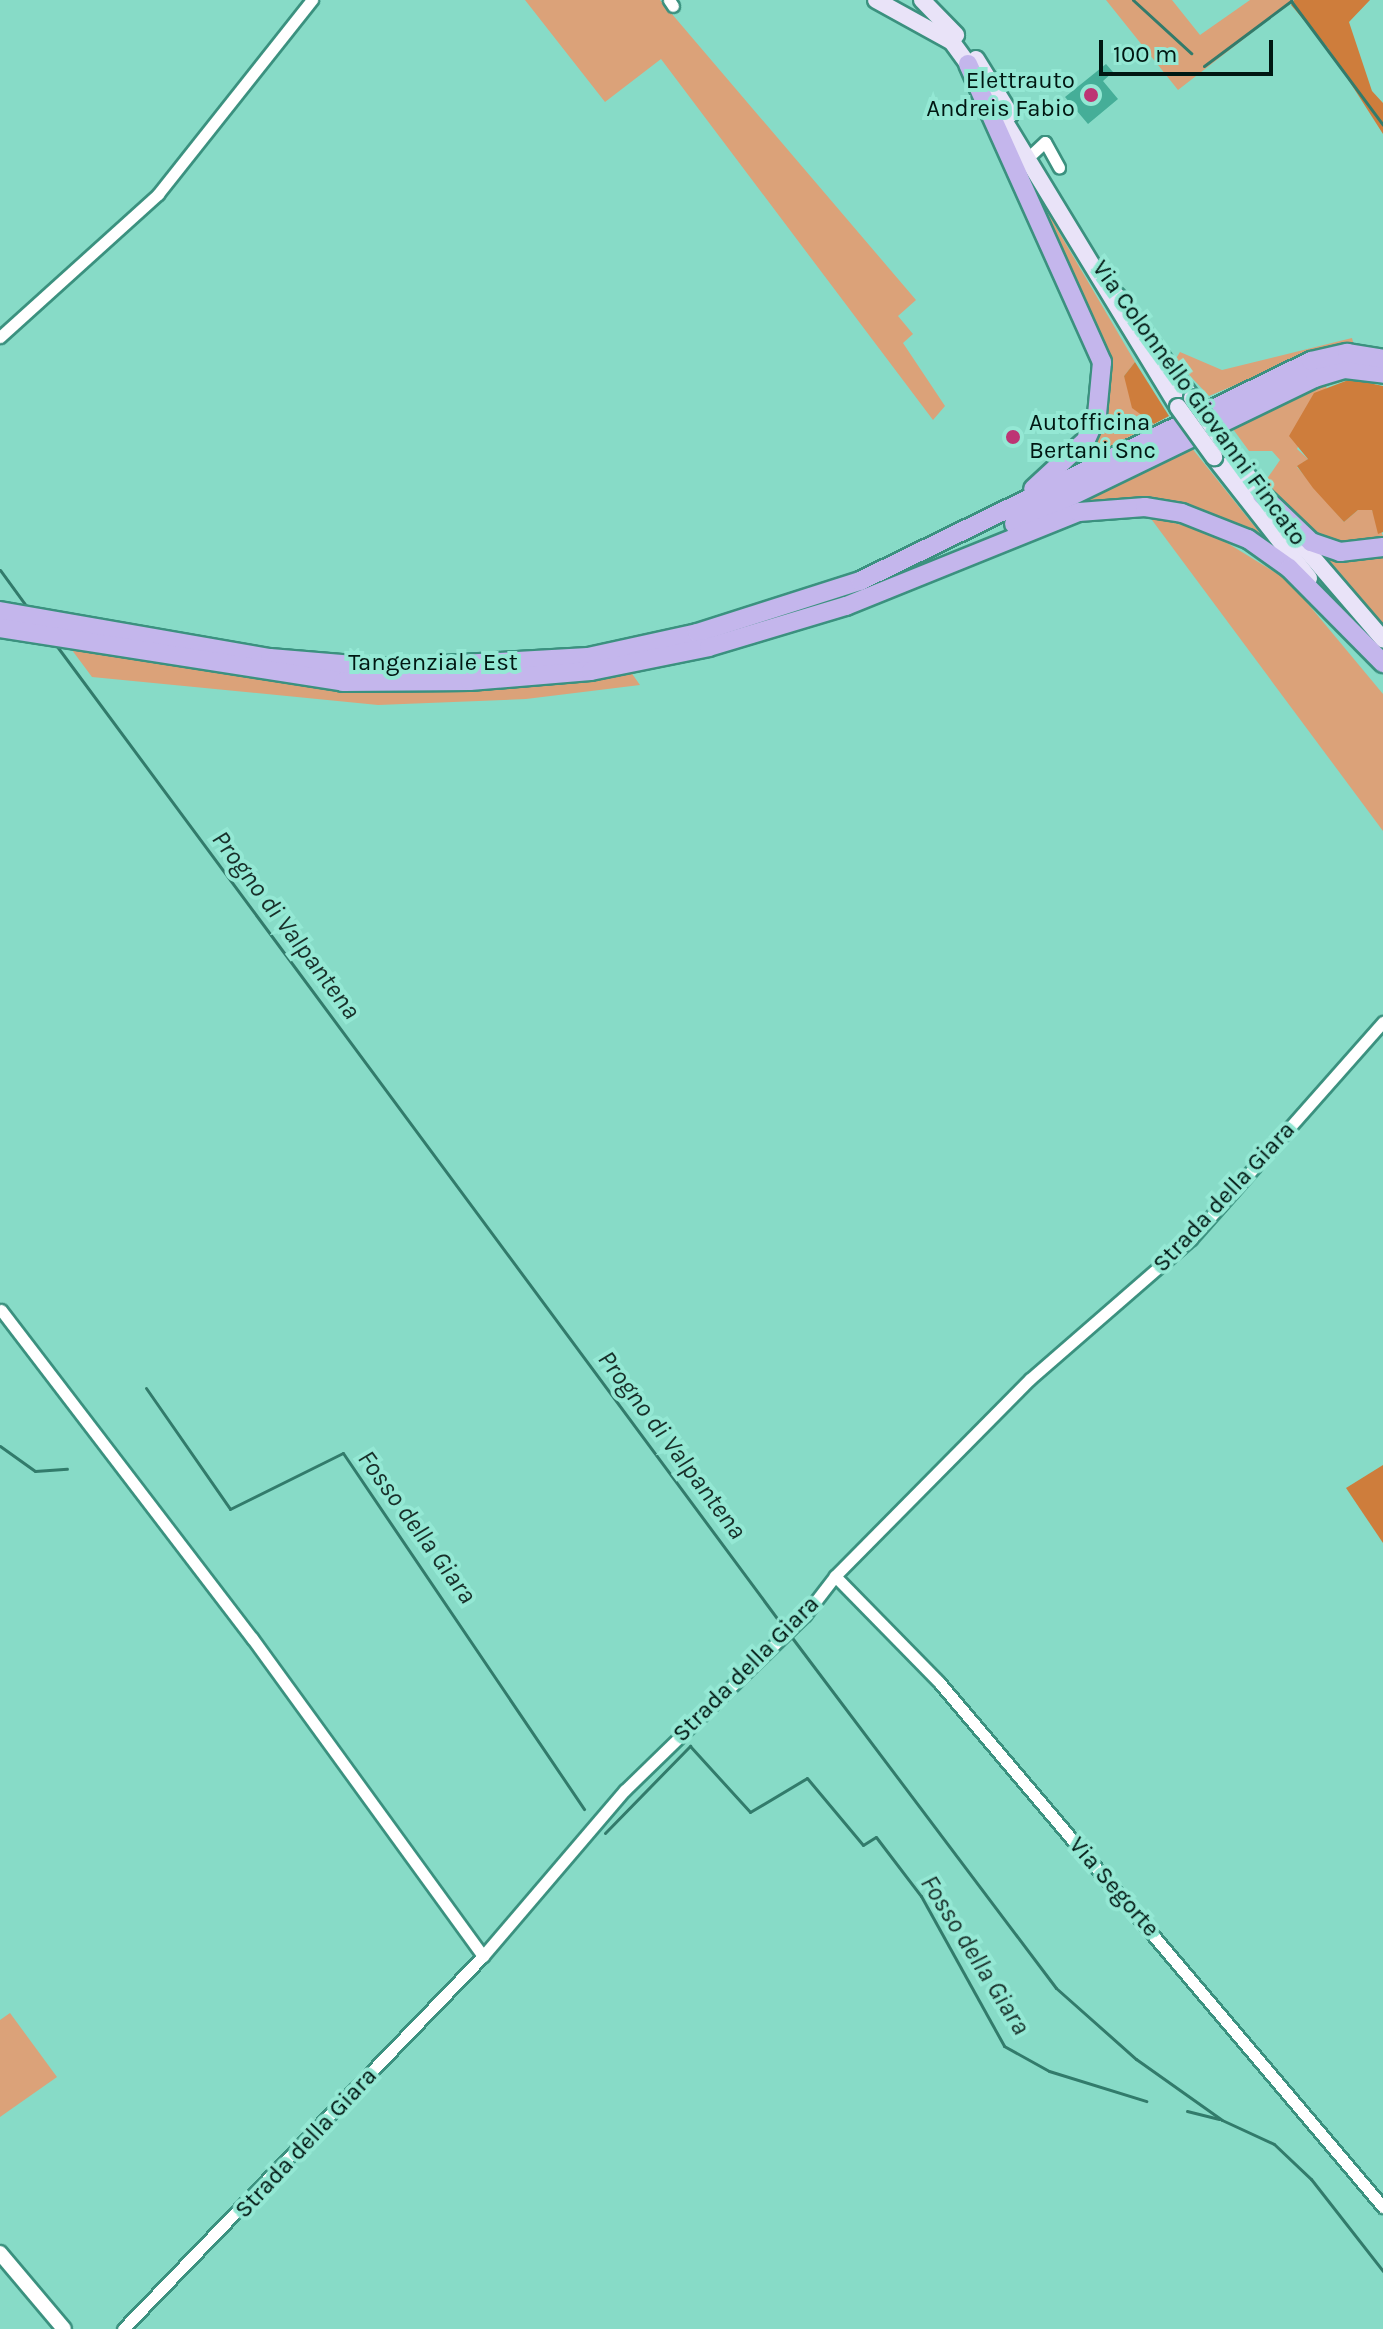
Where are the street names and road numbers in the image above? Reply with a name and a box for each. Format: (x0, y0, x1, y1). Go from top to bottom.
street label: Via Colonnello Giovanni Fincato (1086, 255, 1312, 551)
street label: Tangenziale Est (348, 649, 518, 677)
street label: Strada della Giara (1147, 1116, 1301, 1278)
street label: Strada della Giara (667, 1590, 825, 1748)
street label: Via Segorte (1063, 1831, 1165, 1943)
street label: Strada della Giara (229, 2062, 383, 2224)

